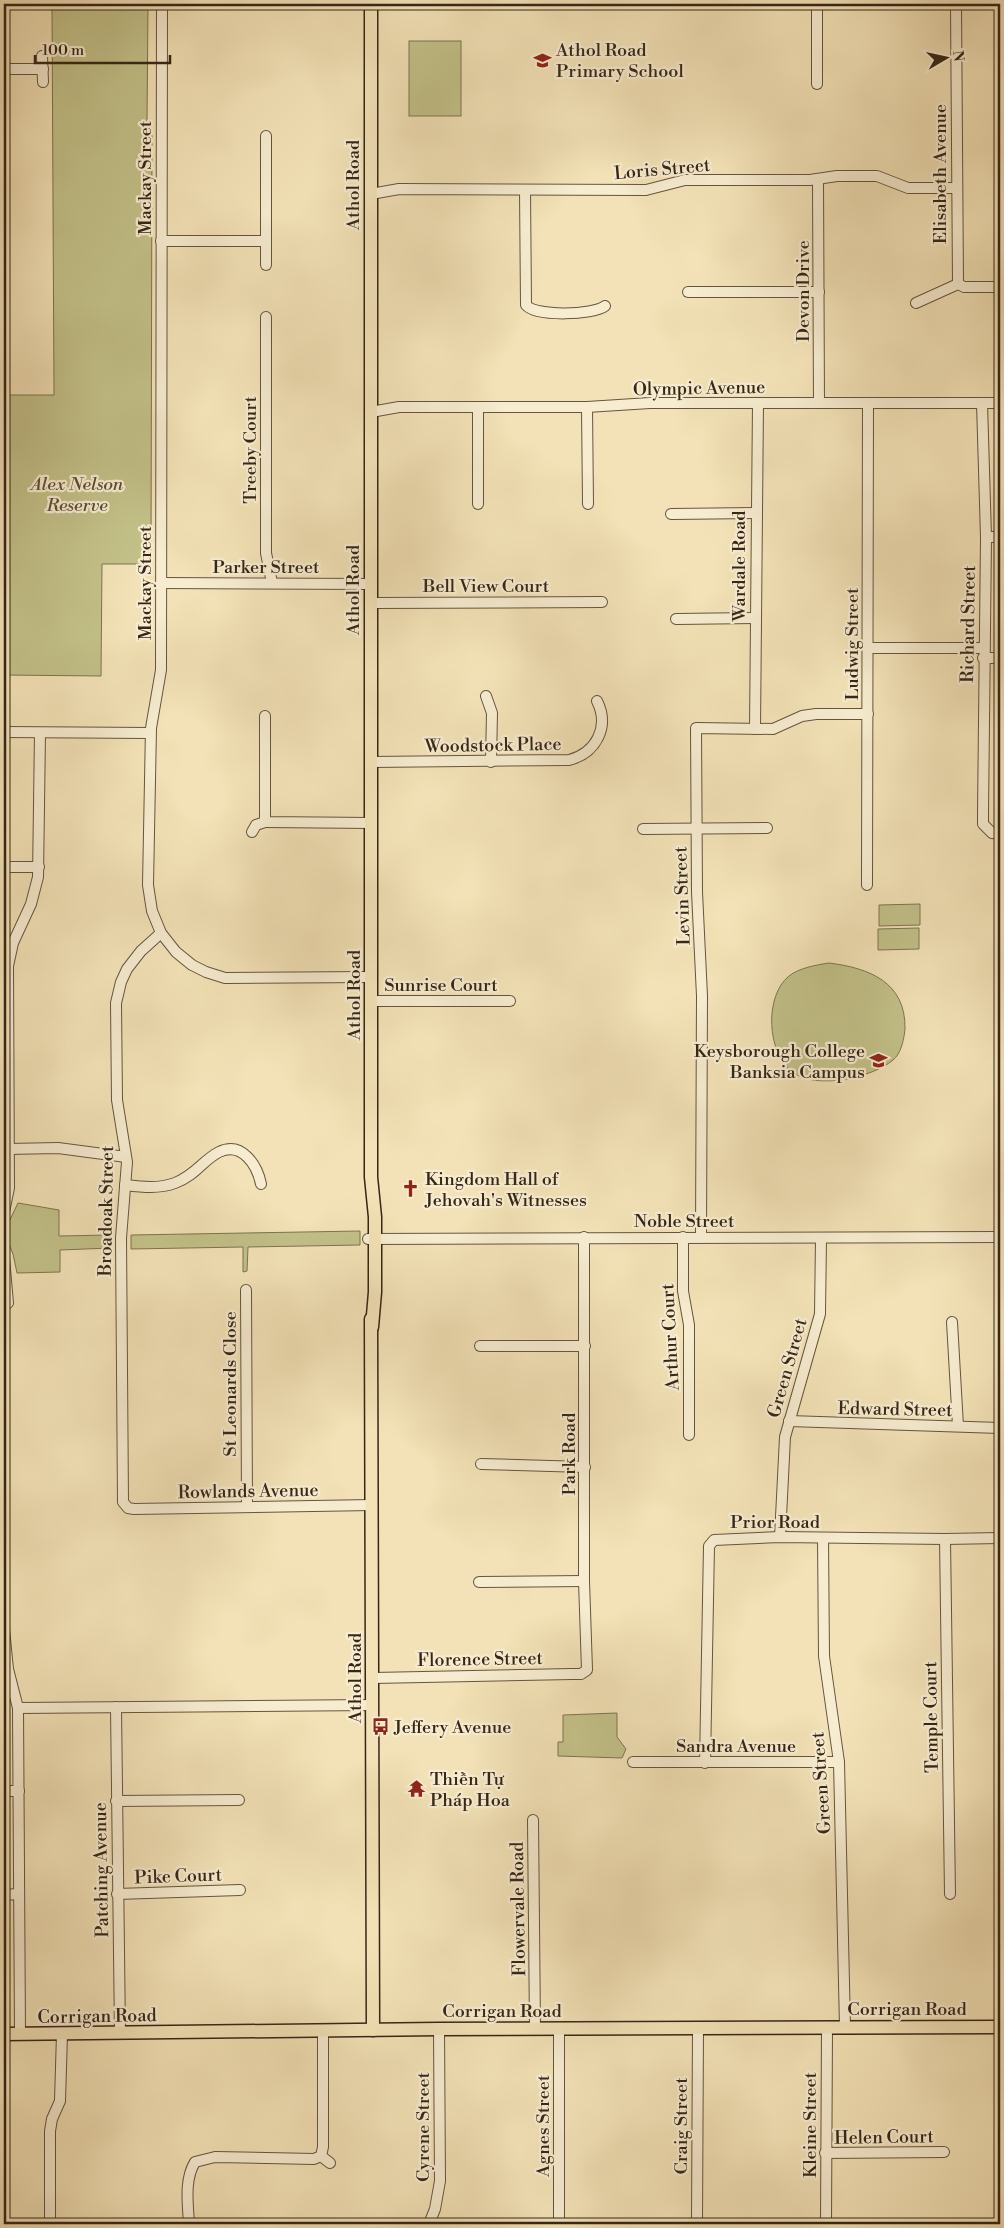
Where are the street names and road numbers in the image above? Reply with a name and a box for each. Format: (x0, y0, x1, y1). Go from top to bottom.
street label: Elisabeth Avenue (929, 104, 952, 244)
street label: Mackay Street (134, 120, 157, 235)
street label: Athol Road (342, 139, 365, 231)
street label: Loris Street (613, 154, 712, 185)
street label: Devon Drive (792, 240, 815, 342)
street label: Olympic Avenue (633, 376, 765, 401)
street label: Treeby Court (239, 396, 262, 504)
street label: Wardale Road (728, 510, 751, 623)
street label: Mackay Street (134, 525, 157, 640)
street label: Athol Road (342, 544, 365, 636)
street label: Parker Street (213, 556, 320, 579)
street label: Richard Street (956, 564, 981, 683)
street label: Bell View Court (422, 575, 550, 598)
street label: Ludwig Street (841, 587, 864, 700)
street label: Woodstock Place (423, 733, 562, 758)
street label: Levin Street (669, 845, 696, 946)
street label: Athol Road (343, 949, 366, 1041)
street label: Sunrise Court (384, 974, 498, 997)
street label: Broadoak Street (94, 1145, 119, 1278)
street label: Noble Street (634, 1210, 735, 1233)
street label: Arthur Court (656, 1282, 685, 1392)
street label: St Leonards Close (219, 1311, 242, 1457)
street label: Green Street (762, 1315, 813, 1421)
street label: Edward Street (837, 1397, 953, 1422)
street label: Park Road (558, 1412, 581, 1495)
street label: Rowlands Avenue (177, 1479, 319, 1504)
street label: Prior Road (730, 1511, 821, 1534)
street label: Athol Road (344, 1632, 367, 1724)
street label: Florence Street (417, 1647, 544, 1672)
street label: Temple Court (919, 1660, 944, 1773)
street label: Green Street (806, 1730, 837, 1835)
street label: Sandra Avenue (676, 1735, 796, 1758)
street label: Patching Avenue (89, 1802, 114, 1938)
street label: Flowervale Road (506, 1841, 531, 1977)
street label: Pike Court (134, 1863, 223, 1890)
street label: Corrigan Road (847, 1998, 967, 2021)
street label: Corrigan Road (442, 2000, 562, 2023)
street label: Corrigan Road (37, 2004, 158, 2029)
street label: Cyrene Street (412, 2071, 435, 2182)
street label: Kleine Street (799, 2071, 822, 2178)
street label: Agnes Street (532, 2074, 555, 2178)
street label: Craig Street (670, 2077, 693, 2175)
street label: Helen Court (834, 2125, 935, 2150)

